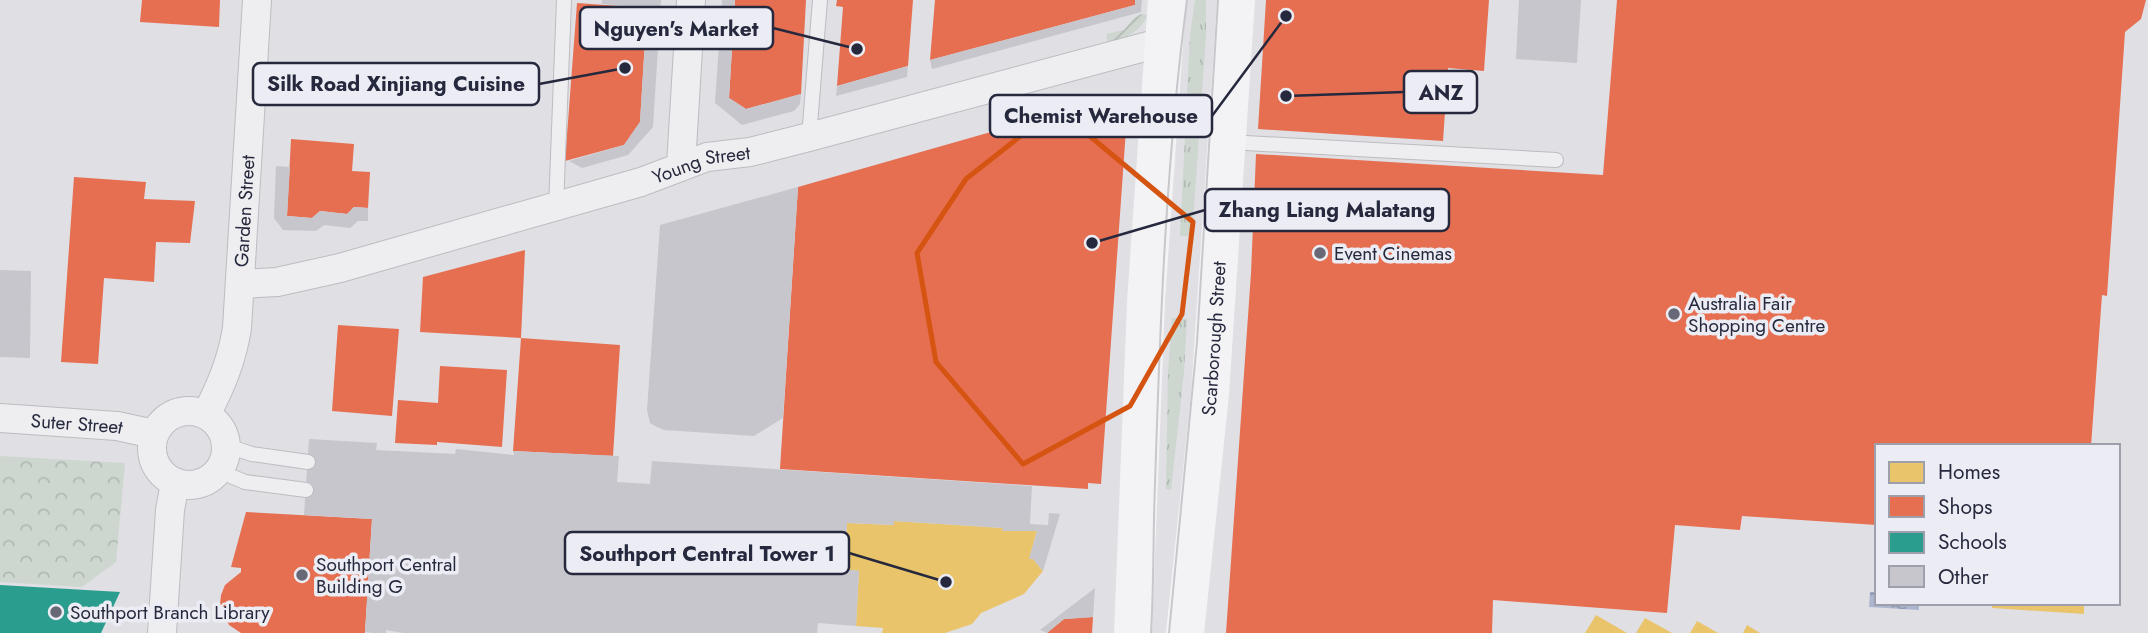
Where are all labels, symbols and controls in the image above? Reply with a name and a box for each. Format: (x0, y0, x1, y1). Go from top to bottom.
callout: Nguyen's Market (580, 7, 773, 49)
text: Nguyen's Market (593, 14, 759, 44)
callout: Silk Road Xinjiang Cuisine (253, 63, 539, 105)
text: Silk Road Xinjiang Cuisine (267, 69, 525, 99)
callout: ANZ (1404, 71, 1477, 113)
text: ANZ (1417, 78, 1464, 108)
callout: Chemist Warehouse (990, 95, 1212, 137)
text: Chemist Warehouse (1004, 101, 1198, 131)
street label: Young Street (648, 139, 752, 190)
street label: Garden Street (227, 154, 261, 268)
callout: Zhang Liang Malatang (1205, 189, 1449, 231)
text: Zhang Liang Malatang (1219, 195, 1435, 225)
place label: Event Cinemas (1334, 240, 1452, 267)
marker: Event Cinemas (1312, 245, 1328, 261)
street label: Scarborough Street (1194, 260, 1232, 417)
place label: Australia Fair Shopping Centre (1688, 290, 1825, 339)
marker: Australia Fair Shopping Centre (1666, 306, 1682, 322)
street label: Suter Street (30, 407, 126, 441)
legend (1875, 444, 2120, 605)
text: Homes (1938, 457, 2000, 487)
text: Shops (1938, 492, 1992, 522)
text: Schools (1938, 527, 2007, 557)
callout: Southport Central Tower 1 (565, 532, 849, 574)
text: Southport Central Tower 1 (579, 539, 835, 569)
place label: Southport Central Building G (316, 551, 457, 600)
text: Other (1938, 562, 1989, 592)
marker: Southport Central Building G (294, 567, 310, 583)
place label: Southport Branch Library (70, 599, 270, 626)
marker: Southport Branch Library (48, 604, 64, 620)

